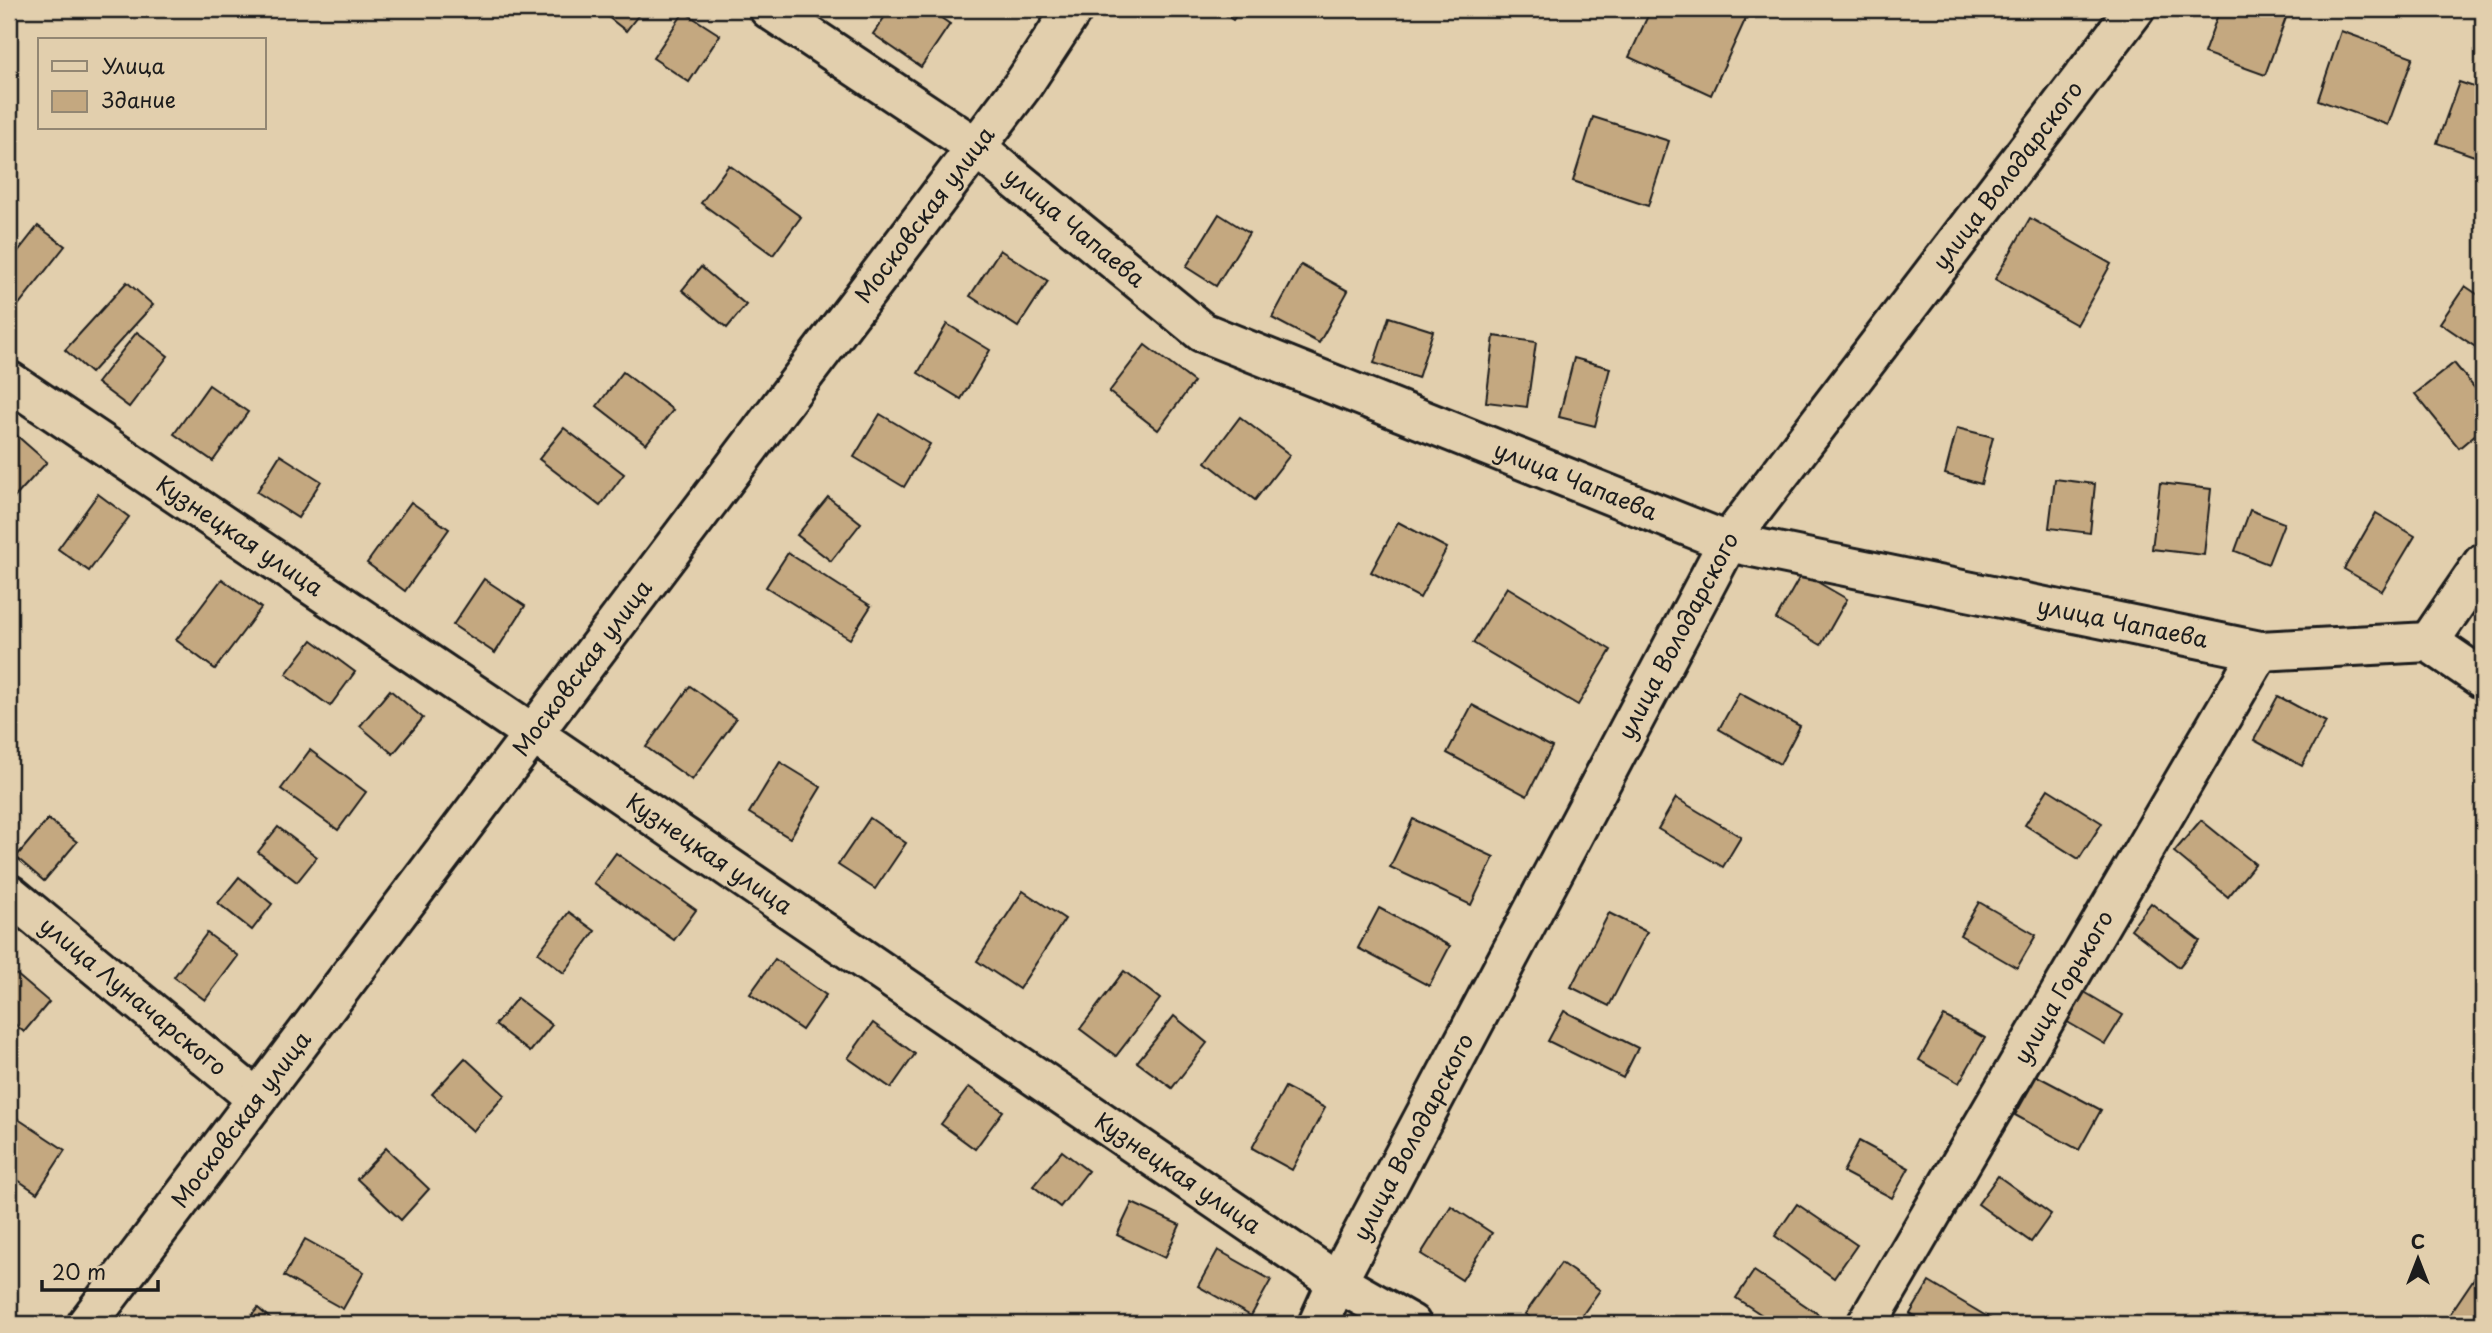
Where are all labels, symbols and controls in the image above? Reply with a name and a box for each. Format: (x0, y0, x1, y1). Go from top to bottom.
legend (38, 38, 266, 130)
text: Улица (102, 49, 165, 81)
street label: улица Володарского (1923, 72, 2090, 277)
text: Здание (102, 83, 176, 115)
street label: Московская улица (845, 118, 1002, 310)
street label: улица Чапаева (997, 158, 1154, 295)
street label: улица Чапаева (1489, 431, 1664, 528)
street label: Кузнецкая улица (150, 466, 331, 604)
street label: улица Володарского (1608, 523, 1746, 745)
street label: Московская улица (503, 571, 660, 763)
street label: улица Чапаева (2034, 587, 2212, 656)
street label: Кузнецкая улица (620, 783, 801, 922)
street label: улица Горького (2004, 903, 2121, 1070)
street label: улица Луначарского (33, 907, 235, 1083)
street label: Московская улица (162, 1023, 319, 1215)
street label: улица Володарского (1343, 1026, 1482, 1246)
street label: Кузнецкая улица (1088, 1103, 1269, 1242)
north arrow (2384, 1224, 2454, 1294)
text: С (2411, 1227, 2425, 1255)
scale bar (42, 1249, 158, 1293)
text: 20 m (52, 1255, 106, 1287)

